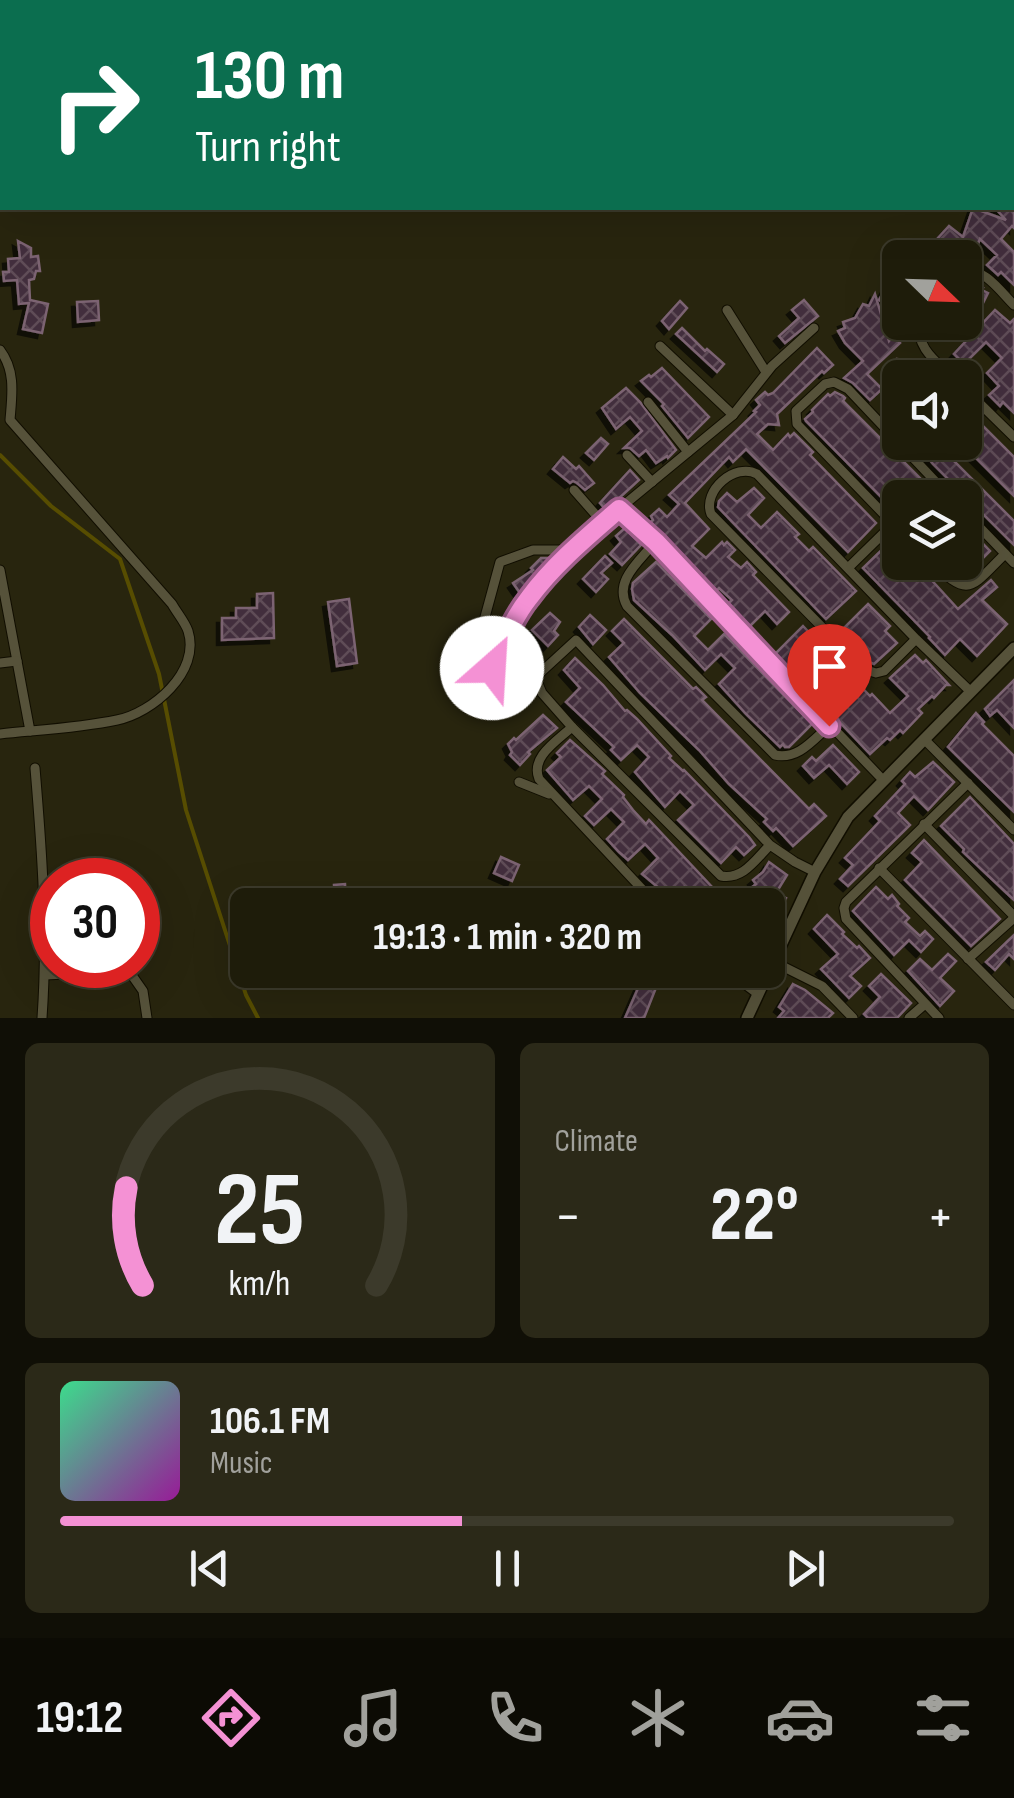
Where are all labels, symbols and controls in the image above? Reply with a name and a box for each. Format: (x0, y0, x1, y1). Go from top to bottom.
text: 130 m (195, 35, 344, 119)
icon: right (30, 40, 160, 170)
text: Turn right (195, 120, 341, 175)
north arrow (882, 240, 982, 340)
map controls (882, 240, 982, 580)
button: sound (882, 360, 982, 460)
button: layers (882, 480, 982, 580)
position arrow (440, 616, 544, 720)
pin (787, 624, 872, 727)
icon: arrive (802, 639, 857, 694)
speed limit sign: 30 (30, 858, 160, 988)
text: 19:13 · 1 min · 320 m (373, 915, 642, 960)
text: Climate (555, 1122, 638, 1161)
text: 25 (214, 1149, 305, 1274)
text: 22° (710, 1171, 799, 1262)
text: − (555, 1184, 581, 1251)
text: + (927, 1184, 954, 1251)
text: km/h (229, 1263, 291, 1306)
text: 106.1 FM (210, 1399, 330, 1444)
text: Music (210, 1444, 273, 1483)
icon: previous (182, 1541, 237, 1596)
icon: pause (480, 1541, 535, 1596)
icon: next (778, 1541, 833, 1596)
icon: directions (196, 1683, 266, 1753)
icon: music (338, 1683, 408, 1753)
icon: phone (480, 1683, 550, 1753)
icon: climate (623, 1683, 693, 1753)
icon: car (765, 1683, 835, 1753)
icon: filters (908, 1683, 978, 1753)
text: 19:12 (36, 1691, 123, 1746)

